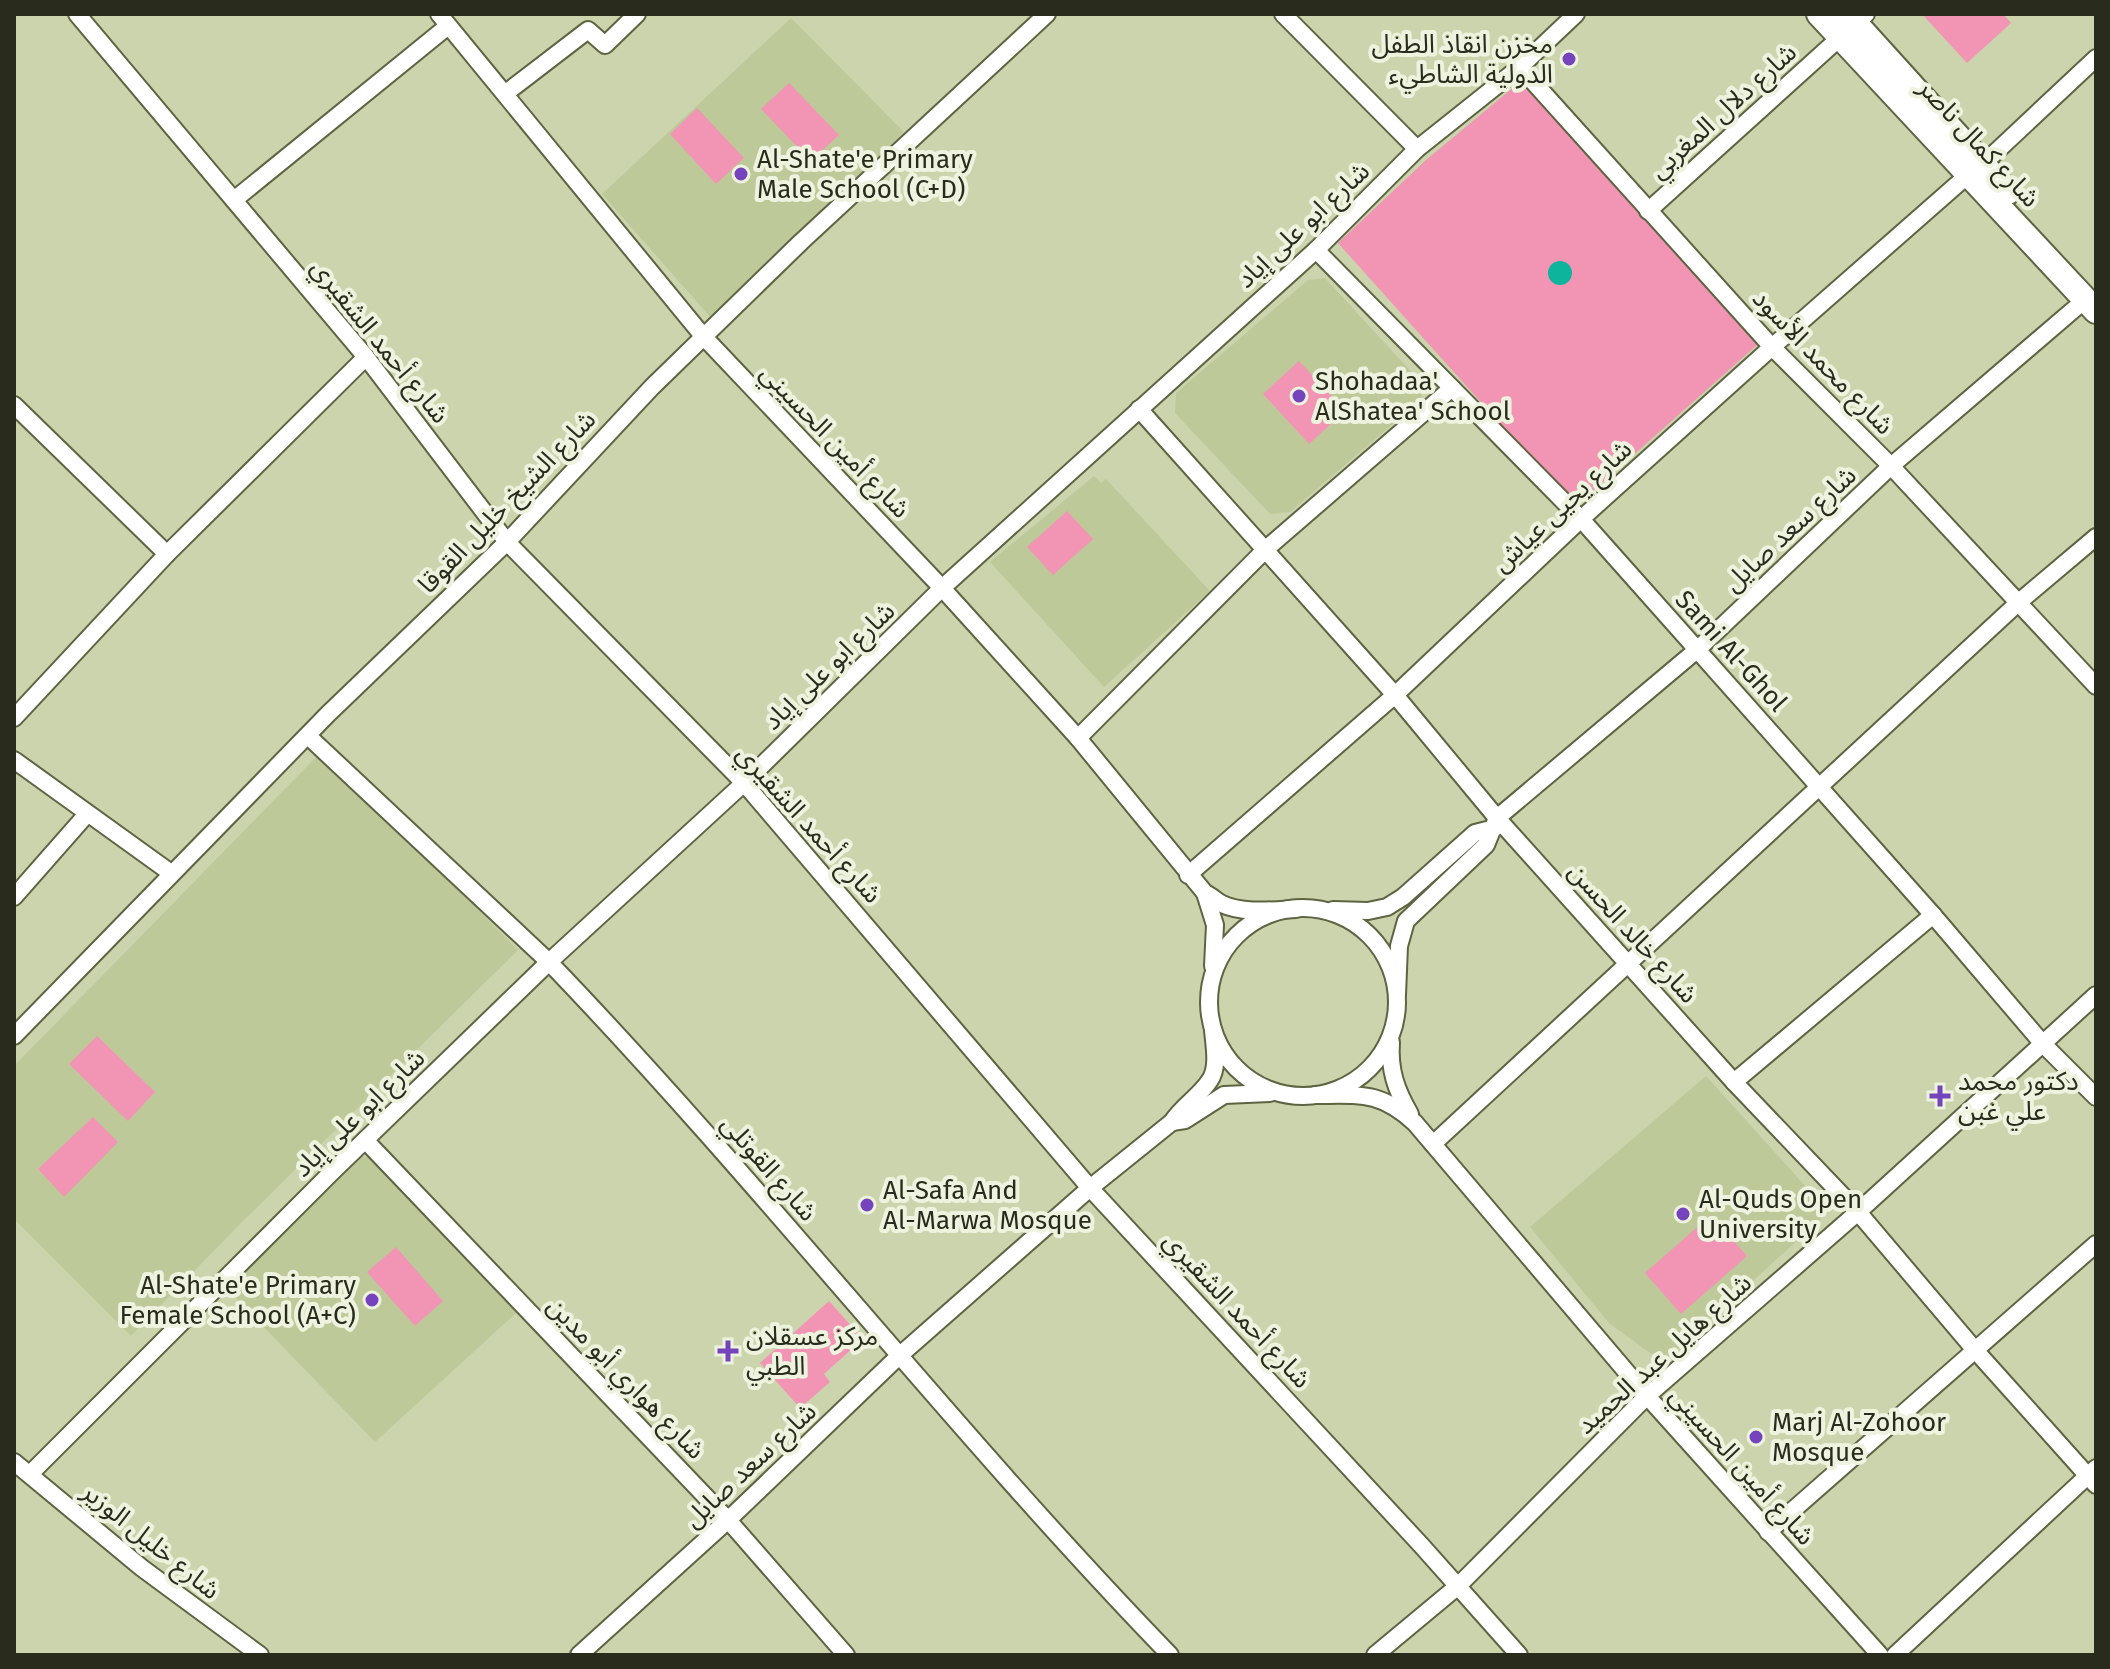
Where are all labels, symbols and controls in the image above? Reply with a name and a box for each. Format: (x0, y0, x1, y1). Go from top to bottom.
place label: مخزن انقاذ الطفل الدولية الشاطيء (1372, 29, 1553, 94)
street label: شارع دلال المغربي (1643, 37, 1806, 188)
marker: مخزن انقاذ الطفل الدولية الشاطيء (1560, 50, 1578, 68)
street label: شارع كمال ناصر (1909, 72, 2046, 216)
place label: Al-Shate'e Primary Male School (C+D) (757, 144, 973, 205)
street label: شارع ابو على إياد (1230, 155, 1378, 297)
marker: Al-Shate'e Primary Male School (C+D) (732, 165, 750, 183)
street label: شارع أحمد الشقيري (301, 252, 457, 432)
street label: شارع محمد الأسود (1744, 283, 1900, 443)
street label: شارع أمين الحسيني (751, 357, 917, 527)
place label: Shohadaa' AlShatea' School (1315, 366, 1511, 427)
marker: Shohadaa' AlShatea' School (1290, 387, 1308, 405)
street label: شارع الشيخ خليل القوقا (412, 404, 605, 603)
street label: شارع يحيى عياش (1486, 433, 1640, 581)
street label: شارع سعد صايل (1717, 460, 1865, 601)
street label: Sami Al-Ghol (1669, 584, 1794, 718)
street label: شارع ابو على إياد (757, 596, 903, 739)
street label: شارع أحمد الشقيري (727, 738, 889, 912)
street label: شارع خالد الحسن (1560, 856, 1704, 1012)
street label: شارع ابو على إياد (287, 1043, 433, 1186)
place label: دكتور محمد علي غبن (1958, 1066, 2079, 1131)
marker: دكتور محمد علي غبن (1929, 1085, 1951, 1107)
street label: شارع القوتلي (711, 1109, 823, 1230)
place label: Al-Safa And Al-Marwa Mosque (883, 1175, 1092, 1236)
place label: Al-Quds Open University (1699, 1184, 1862, 1245)
marker: Al-Safa And Al-Marwa Mosque (858, 1196, 876, 1214)
marker: Al-Quds Open University (1674, 1205, 1692, 1223)
street label: شارع أحمد الشقيري (1154, 1225, 1318, 1397)
street label: شارع هايل عبد الحميد (1570, 1267, 1760, 1443)
place label: Al-Shate'e Primary Female School (A+C) (120, 1270, 356, 1331)
street label: شارع هواري أبو مدين (538, 1290, 712, 1468)
marker: Al-Shate'e Primary Female School (A+C) (363, 1291, 381, 1309)
place label: مركز عسقلان الطبي (746, 1321, 878, 1386)
marker: مركز عسقلان الطبي (717, 1340, 739, 1362)
street label: شارع أمين الحسيني (1660, 1380, 1822, 1554)
street label: شارع سعد صايل (677, 1396, 825, 1537)
place label: Marj Al-Zohoor Mosque (1772, 1407, 1946, 1468)
marker: Marj Al-Zohoor Mosque (1747, 1428, 1765, 1446)
street label: شارع خليل الوزير (73, 1475, 226, 1608)

